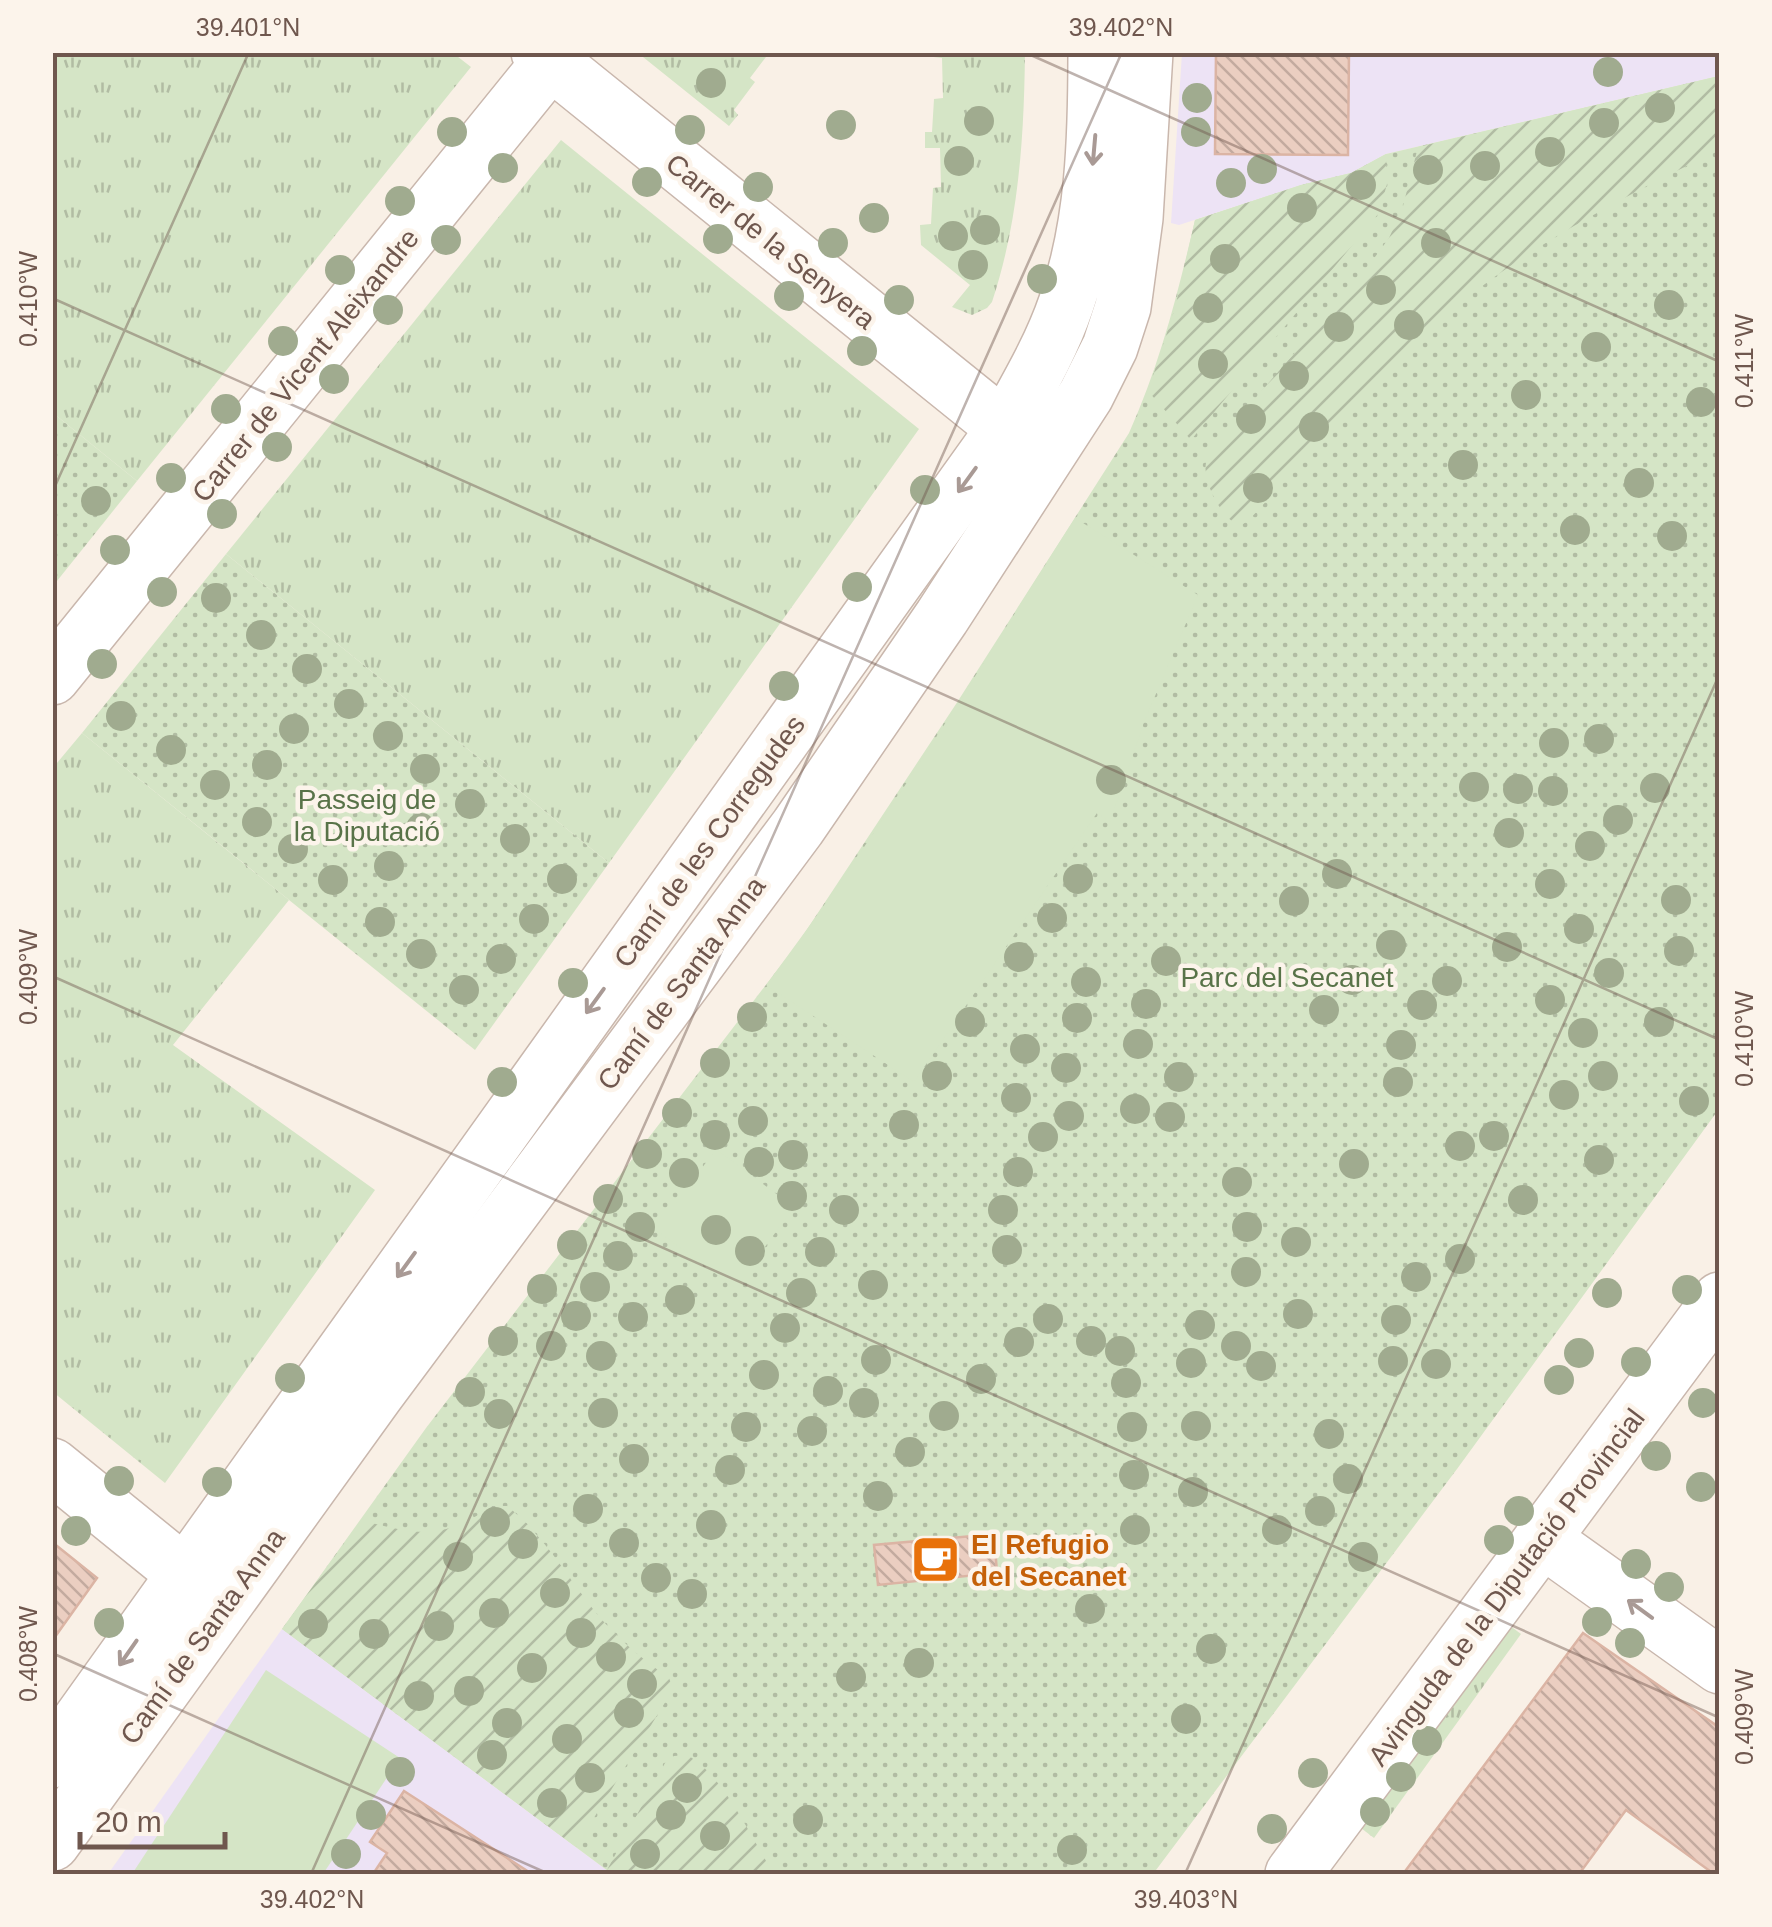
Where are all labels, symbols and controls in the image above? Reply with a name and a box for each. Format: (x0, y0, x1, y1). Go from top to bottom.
text: 39.401°N (196, 13, 300, 41)
text: 39.402°N (1069, 13, 1173, 41)
one-way arrow (1085, 133, 1104, 165)
street label: Carrer de la Senyera (660, 148, 882, 335)
street label: Carrer de Vicent Aleixandre (186, 223, 425, 508)
text: 0.410°W (14, 251, 42, 347)
text: 0.411°W (1730, 313, 1758, 408)
one-way arrow (957, 466, 978, 494)
street label: Camí de les Corregudes (608, 709, 811, 973)
park label: Passeig de la Diputació (294, 784, 440, 847)
street label: Camí de Santa Anna (591, 870, 772, 1096)
text: 0.409°W (14, 929, 42, 1025)
park label: Parc del Secanet (1180, 962, 1394, 993)
one-way arrow (585, 987, 606, 1014)
text: 0.410°W (1730, 991, 1758, 1087)
one-way arrow (396, 1251, 417, 1278)
street label: Avinguda de la Diputació Provincial (1362, 1403, 1651, 1772)
street label: Camí de Santa Anna (114, 1522, 291, 1750)
place label: El Refugio del Secanet (971, 1529, 1127, 1592)
cafe icon: El Refugio del Secanet (910, 1534, 962, 1586)
one-way arrow (1627, 1599, 1654, 1620)
text: 0.408°W (14, 1606, 42, 1702)
one-way arrow (118, 1639, 139, 1667)
text: 0.409°W (1730, 1669, 1758, 1765)
scale bar (80, 1787, 225, 1849)
text: 20 m (95, 1805, 162, 1838)
text: 39.402°N (260, 1885, 364, 1913)
text: 39.403°N (1134, 1885, 1238, 1913)

